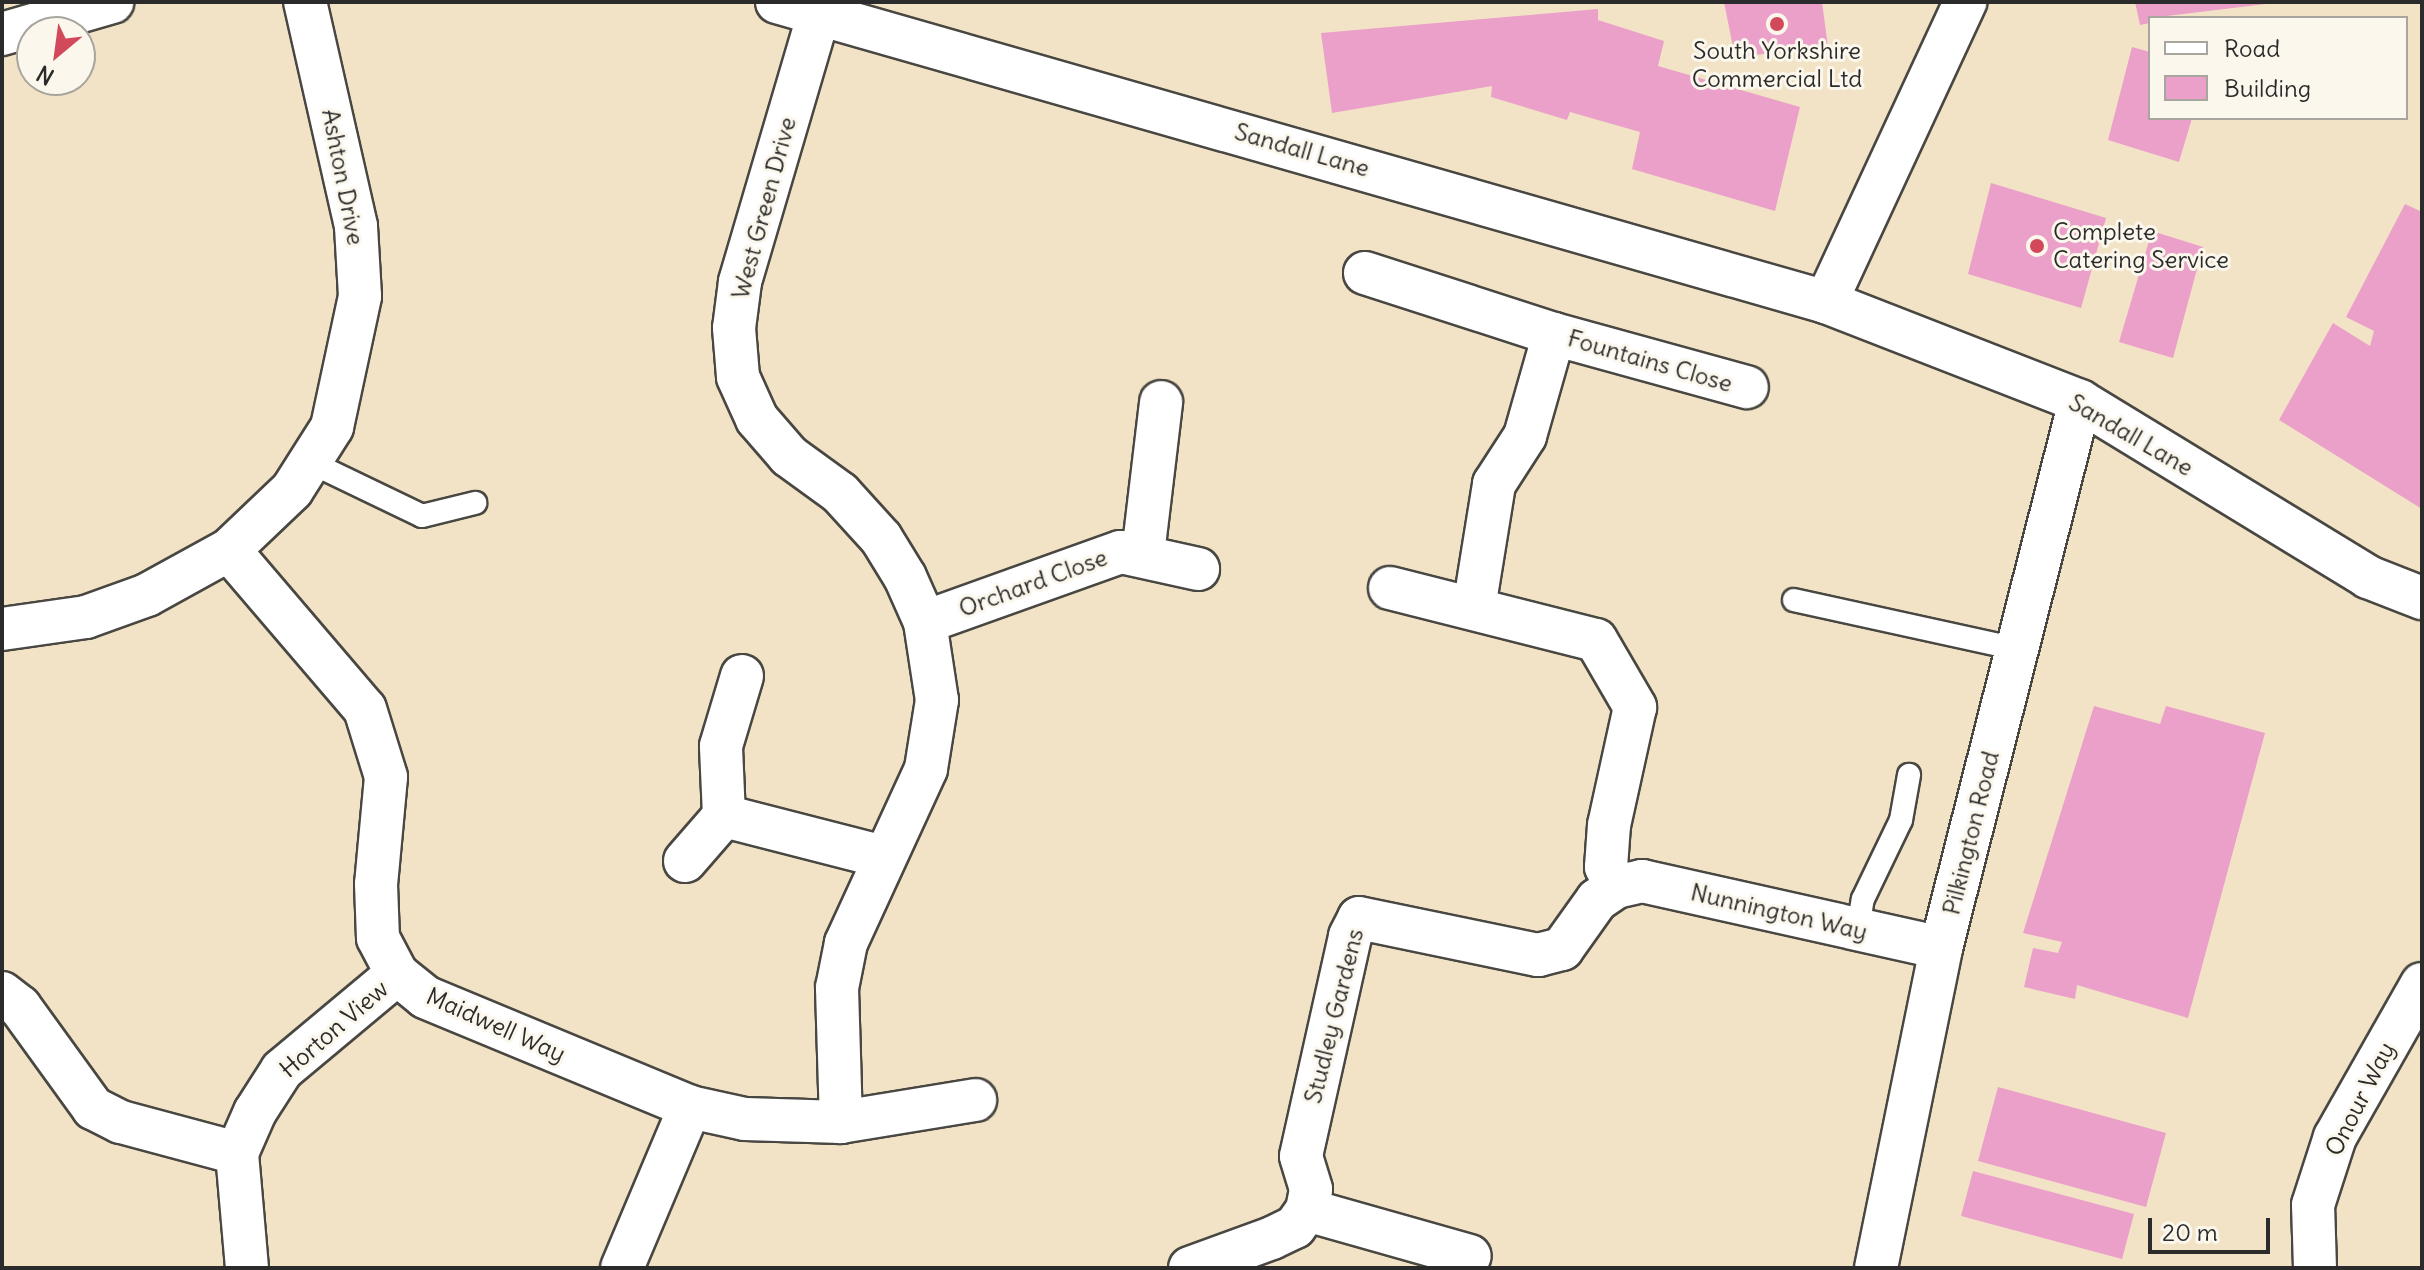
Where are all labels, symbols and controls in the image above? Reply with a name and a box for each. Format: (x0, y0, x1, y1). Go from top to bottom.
marker: South Yorkshire Commercial Ltd (1768, 15, 1786, 33)
north arrow (16, 16, 96, 96)
legend (2148, 16, 2408, 120)
text: Road (2224, 33, 2280, 63)
place label: South Yorkshire Commercial Ltd (1692, 37, 1862, 93)
text: N (32, 59, 59, 91)
text: Building (2224, 73, 2311, 103)
street label: Ashton Drive (316, 107, 370, 247)
street label: West Green Drive (726, 114, 802, 302)
street label: Sandall Lane (1231, 117, 1373, 183)
place label: Complete Catering Service (2053, 218, 2229, 274)
marker: Complete Catering Service (2028, 237, 2046, 255)
street label: Fountains Close (1564, 324, 1736, 398)
street label: Sandall Lane (2064, 388, 2198, 482)
street label: Orchard Close (955, 543, 1111, 623)
street label: Pilkington Road (1937, 748, 2005, 918)
street label: Nunnington Way (1688, 878, 1870, 946)
street label: Studley Gardens (1298, 926, 1370, 1106)
street label: Horton View (274, 974, 394, 1084)
street label: Maidwell Way (422, 982, 570, 1068)
street label: Onour Way (2319, 1037, 2401, 1161)
scale bar (2152, 1202, 2274, 1252)
text: 20 m (2162, 1217, 2218, 1247)

